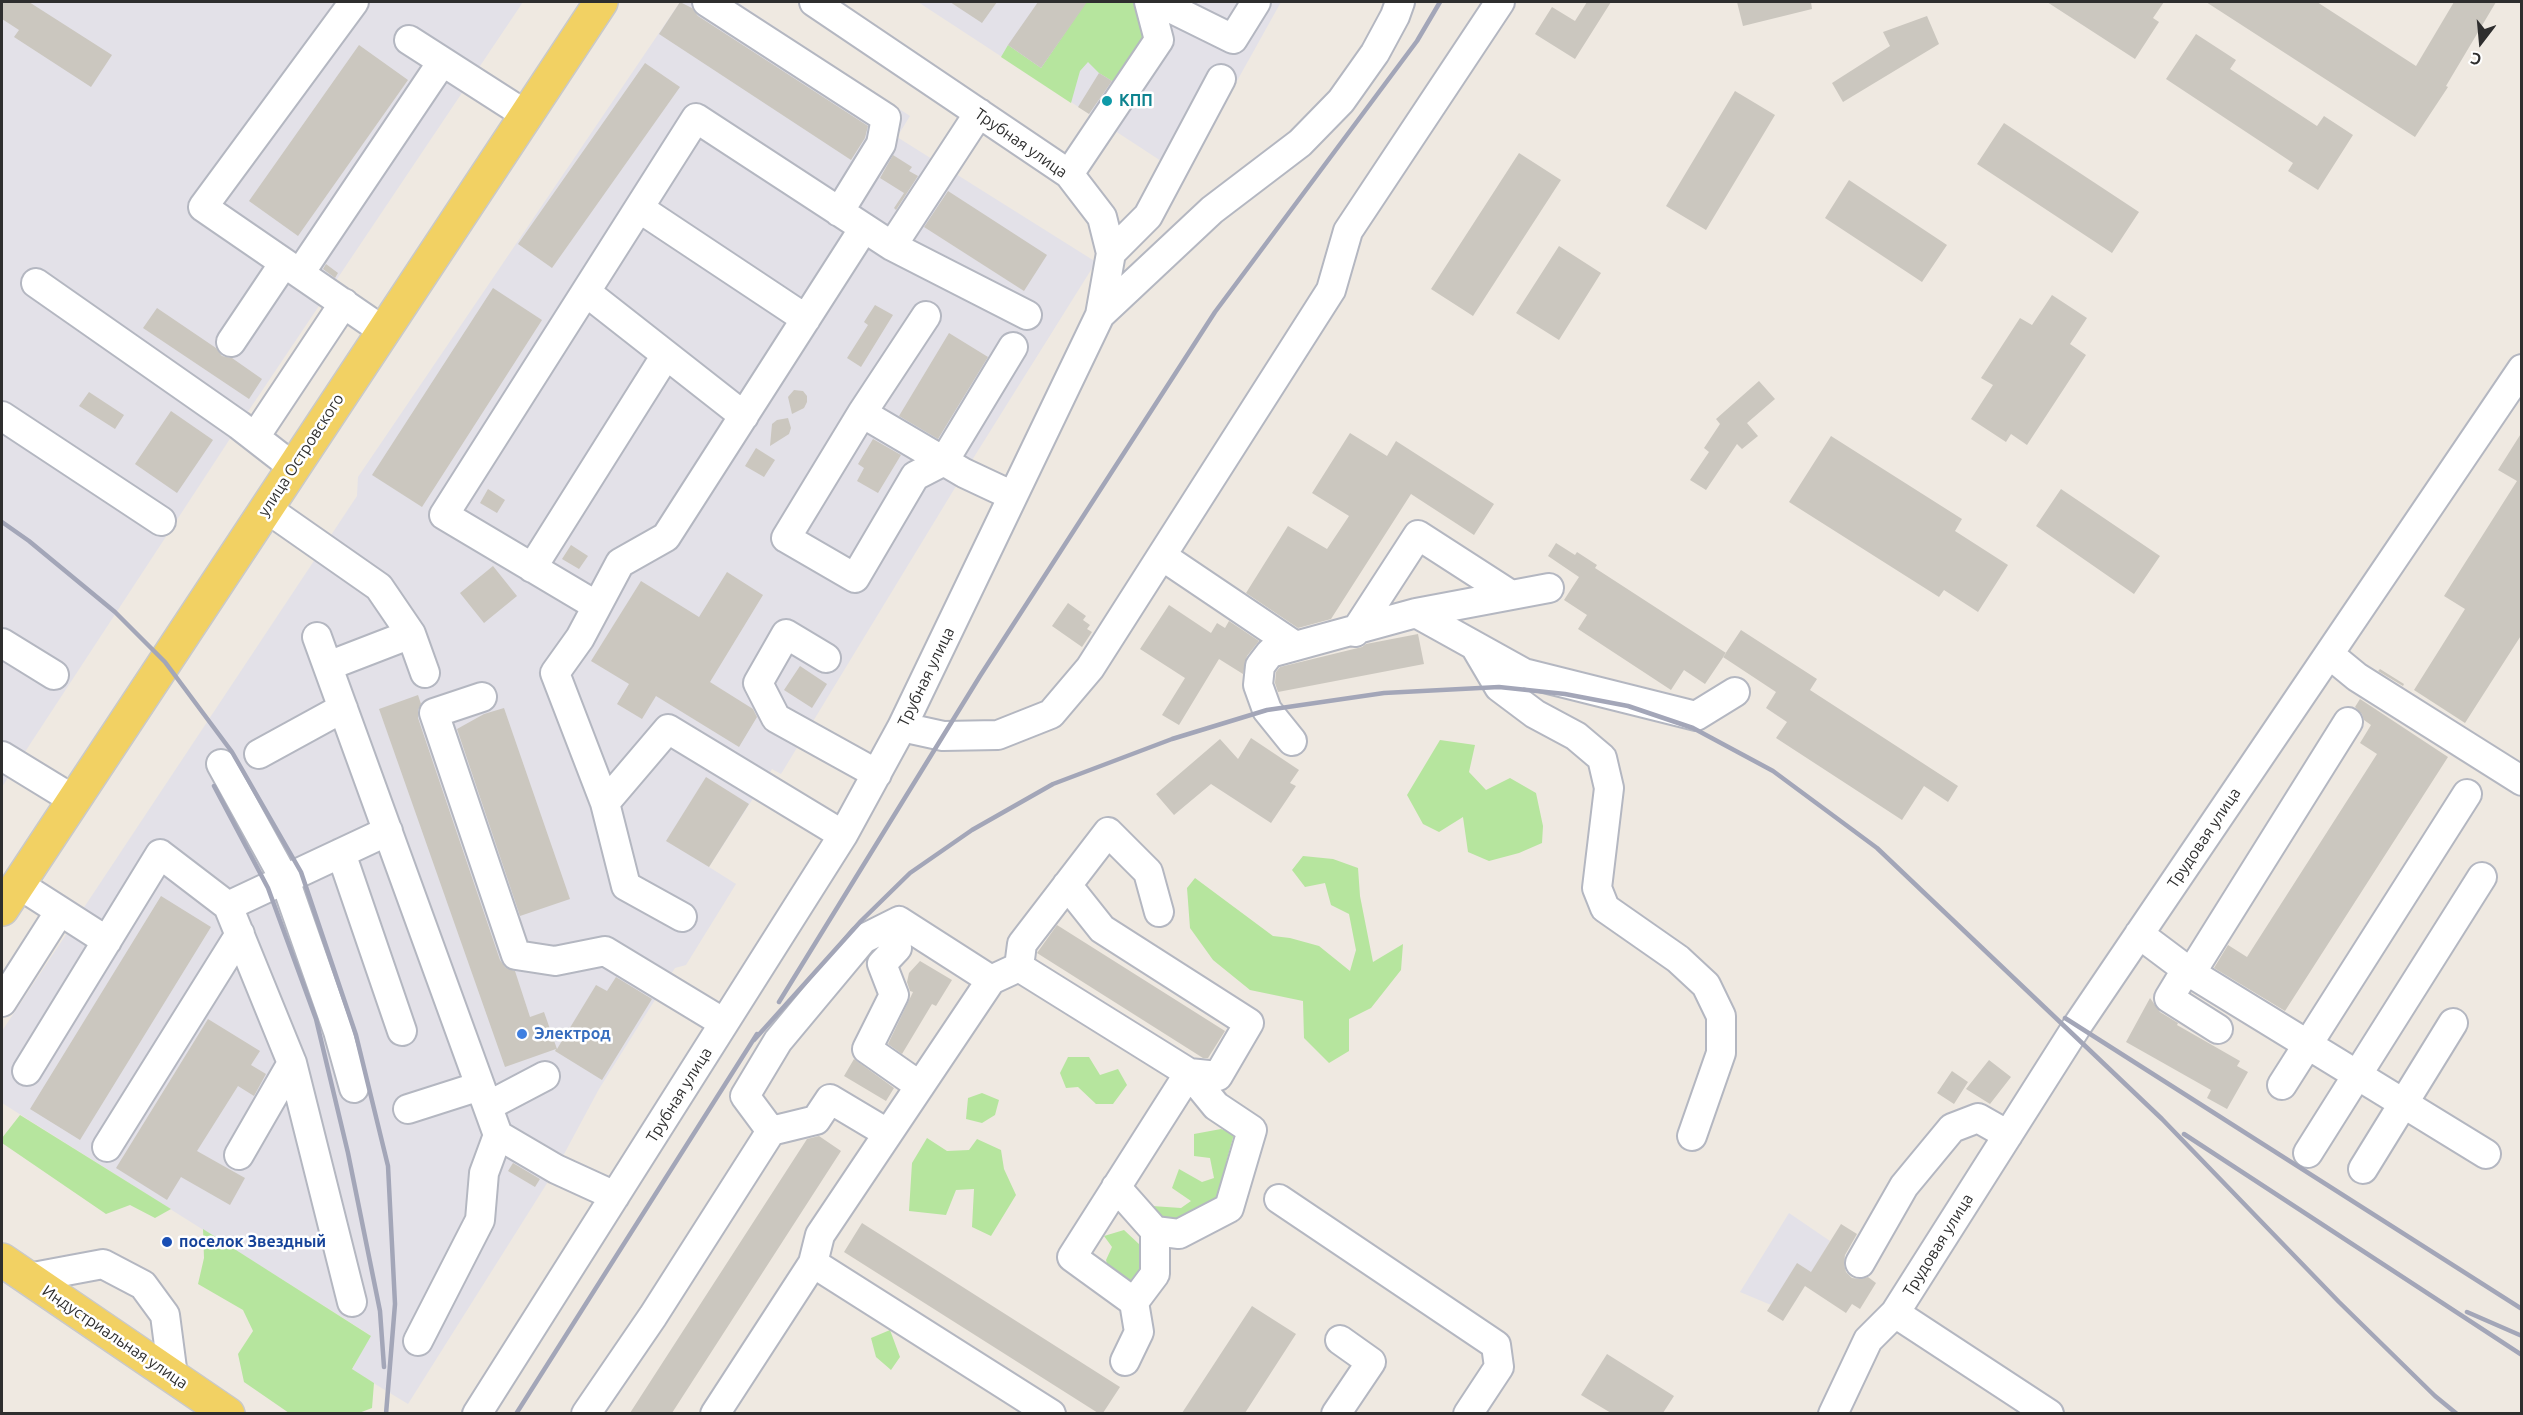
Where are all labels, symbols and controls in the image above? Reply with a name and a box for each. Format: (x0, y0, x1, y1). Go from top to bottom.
north arrow (2451, 12, 2511, 72)
text: С (2469, 49, 2483, 69)
place label: КПП (1119, 91, 1153, 111)
marker: КПП (1100, 94, 1114, 108)
street label: Трубная улица (971, 104, 1071, 182)
street label: улица Островского (254, 390, 348, 520)
street label: Трубная улица (894, 624, 958, 730)
street label: Трудовая улица (2163, 784, 2245, 892)
place label: Электрод (534, 1024, 611, 1044)
marker: Электрод (515, 1027, 529, 1041)
street label: Трубная улица (642, 1044, 716, 1146)
street label: Трудовая улица (1899, 1190, 1977, 1300)
place label: поселок Звездный (179, 1232, 326, 1252)
marker: поселок Звездный (160, 1235, 174, 1249)
street label: Индустриальная улица (39, 1281, 191, 1393)

